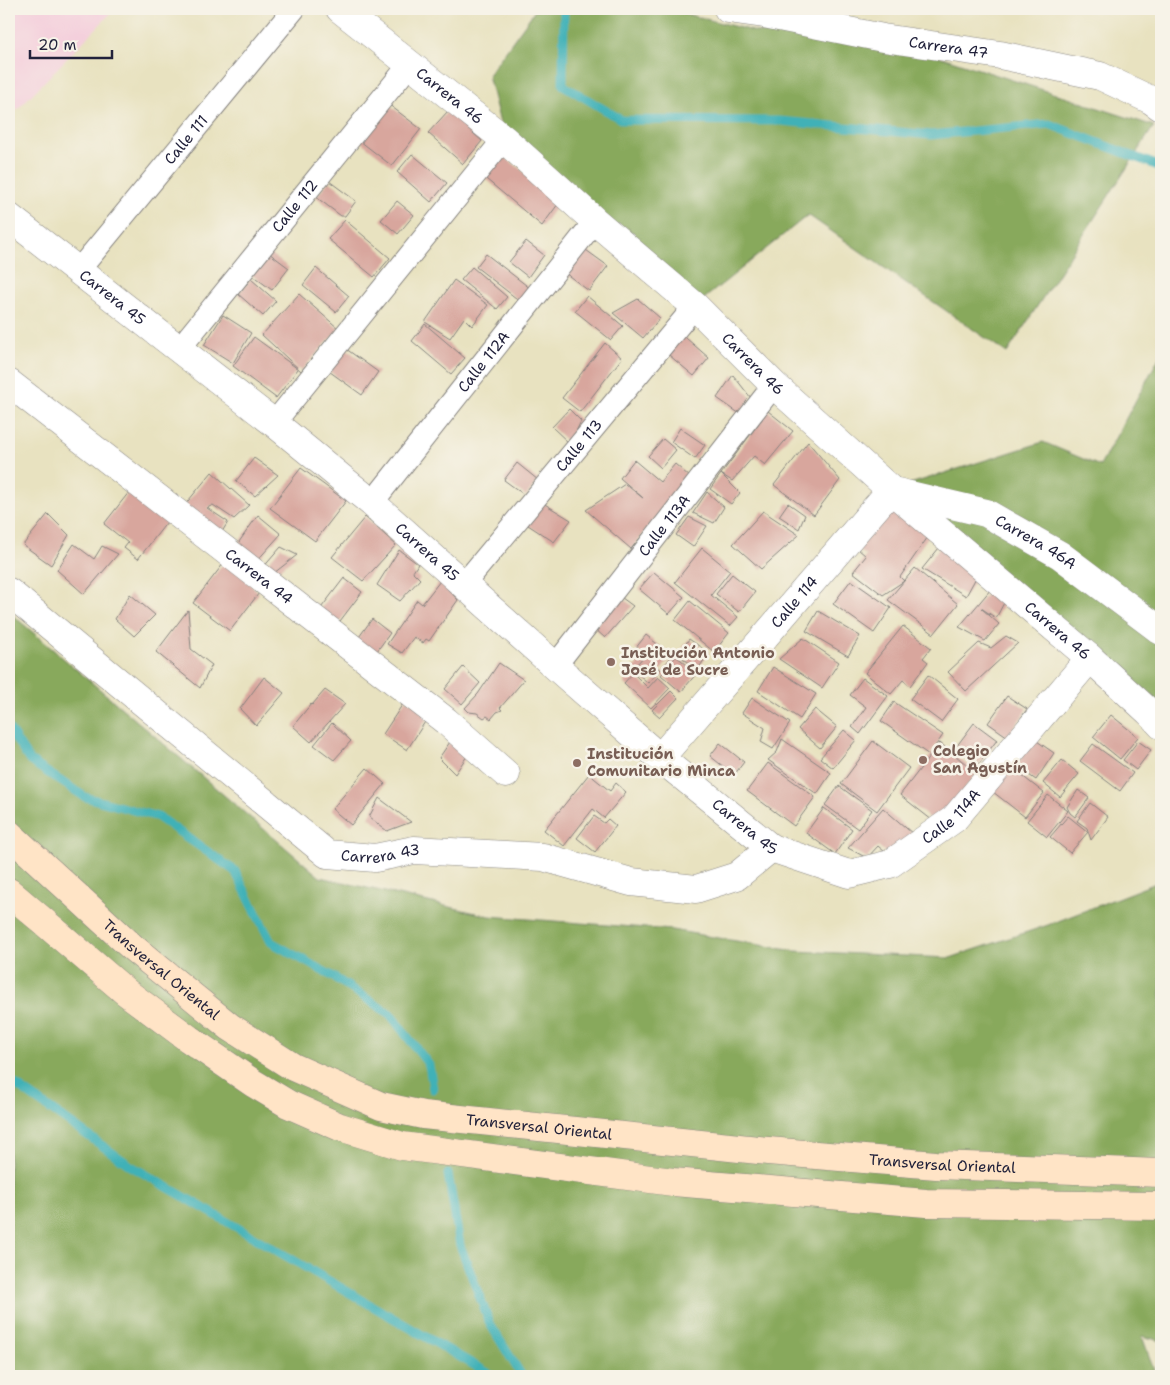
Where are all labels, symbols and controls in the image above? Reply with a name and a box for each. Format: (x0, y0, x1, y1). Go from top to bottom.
scale bar (30, 28, 112, 60)
street label: Carrera 47 (908, 32, 990, 63)
text: 20 m (38, 35, 77, 55)
street label: Carrera 46 (412, 63, 487, 129)
street label: Calle 111 (160, 111, 212, 169)
street label: Calle 112 (267, 175, 322, 237)
street label: Carrera 45 (75, 265, 150, 330)
street label: Calle 112A (453, 327, 514, 397)
street label: Carrera 46 (717, 328, 789, 399)
street label: Calle 113 (551, 415, 607, 476)
street label: Calle 113A (634, 490, 695, 561)
street label: Carrera 46A (991, 510, 1081, 574)
street label: Carrera 45 (391, 518, 463, 586)
street label: Carrera 44 (221, 544, 297, 609)
street label: Calle 114 (766, 572, 823, 632)
street label: Carrera 46 (1020, 597, 1095, 664)
place label: Institución Antonio José de Sucre (621, 643, 775, 680)
marker: Institución Antonio José de Sucre (605, 656, 617, 668)
place label: Colegio San Agustín (933, 741, 1027, 778)
place label: Institución Comunitario Minca (587, 744, 736, 781)
marker: Colegio San Agustín (917, 754, 929, 766)
marker: Institución Comunitario Minca (571, 757, 583, 769)
street label: Calle 114A (918, 785, 985, 849)
street label: Carrera 45 (708, 794, 780, 859)
street label: Carrera 43 (340, 840, 420, 868)
street label: Transversal Oriental (98, 915, 224, 1025)
street label: Transversal Oriental (465, 1110, 614, 1145)
street label: Transversal Oriental (868, 1149, 1016, 1178)

